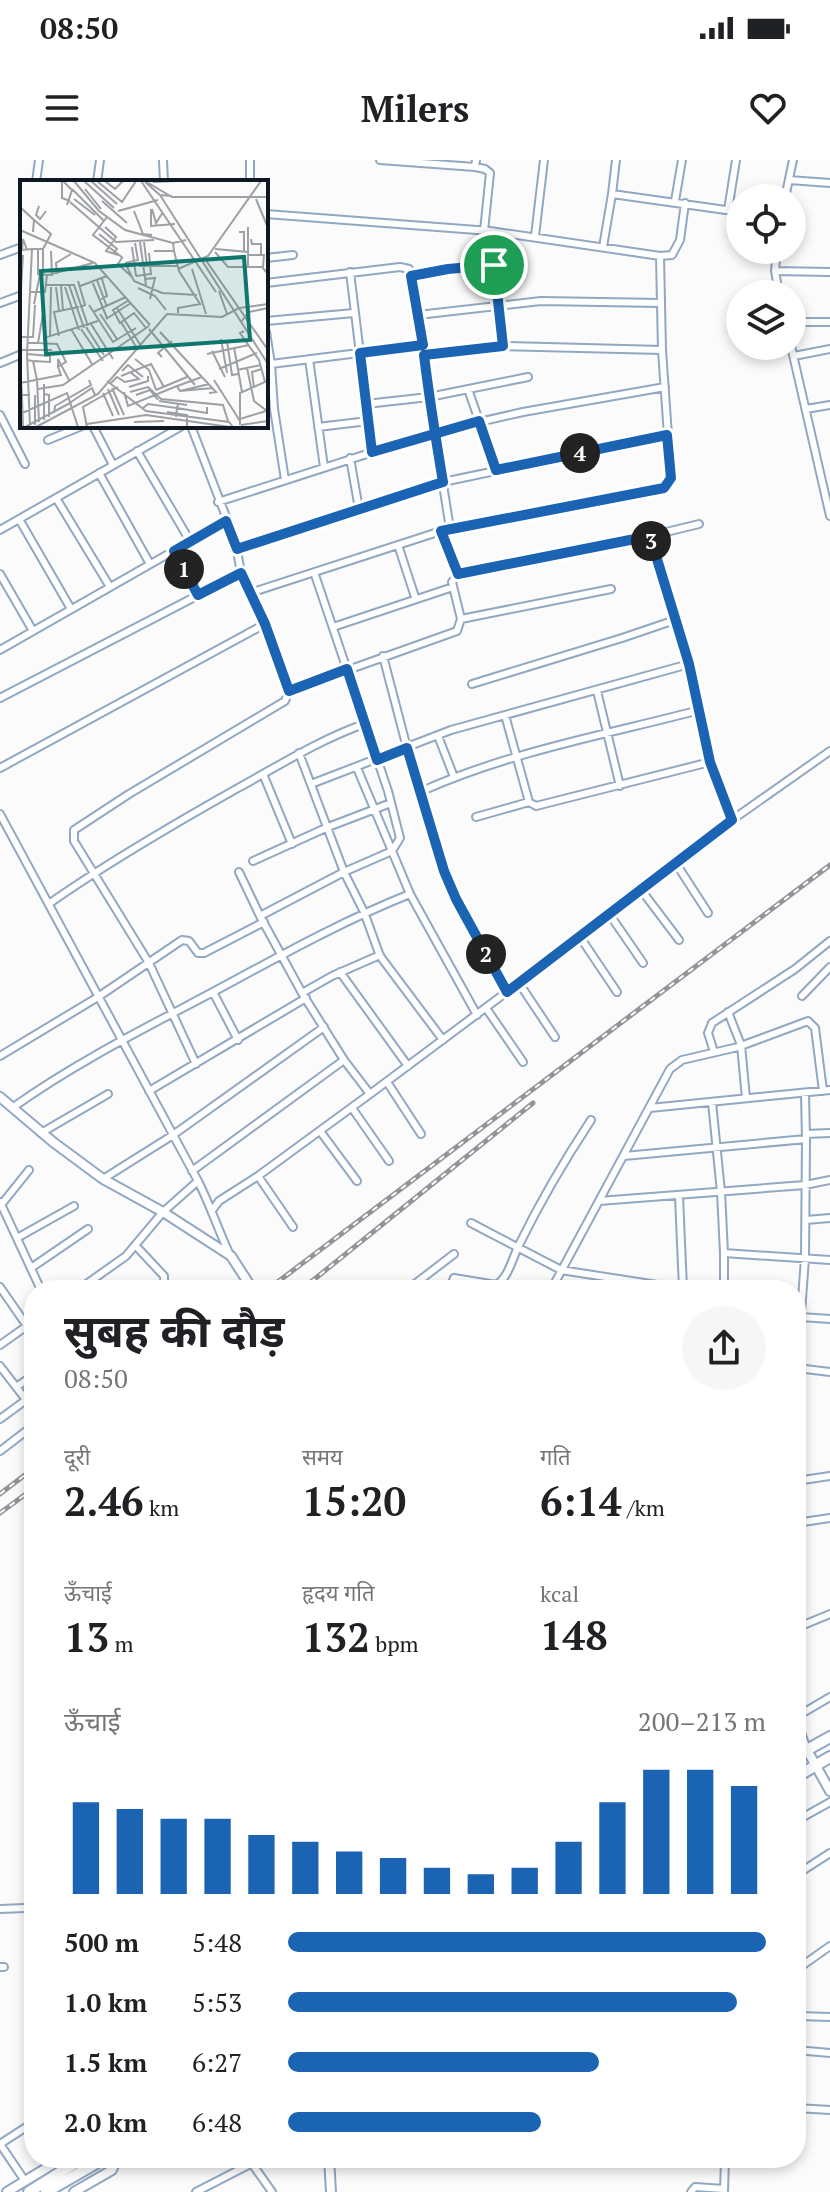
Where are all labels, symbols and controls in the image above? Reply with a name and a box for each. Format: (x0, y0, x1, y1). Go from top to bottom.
text: 08:50 (40, 8, 118, 48)
text: Milers (361, 85, 469, 132)
icon: menu (40, 86, 84, 130)
icon: heart (746, 86, 790, 130)
inset map (20, 180, 268, 428)
map controls (726, 184, 806, 360)
button: locate (726, 184, 806, 264)
pin (460, 231, 528, 299)
icon: arrive (472, 243, 516, 287)
button: layers (726, 280, 806, 360)
pin: 4 (560, 433, 600, 473)
text: 4 (574, 438, 586, 467)
pin: 3 (631, 521, 671, 561)
text: 3 (645, 526, 657, 555)
pin: 1 (164, 549, 204, 589)
text: 1 (178, 554, 190, 583)
pin: 2 (466, 934, 506, 974)
text: 2 (480, 939, 492, 968)
text: सुबह की दौड़ (64, 1301, 285, 1360)
button: share (682, 1306, 766, 1390)
text: 08:50 (64, 1361, 128, 1395)
text: दूरी (64, 1442, 90, 1471)
text: समय (302, 1442, 343, 1471)
text: गति (540, 1442, 571, 1471)
text: 2.46 (64, 1474, 144, 1527)
text: 15:20 (302, 1474, 406, 1527)
text: 6:14 (540, 1474, 622, 1527)
text: km (144, 1493, 179, 1522)
text: /km (622, 1493, 665, 1522)
text: ऊँचाई (64, 1578, 112, 1607)
text: हृदय गति (302, 1578, 375, 1607)
text: kcal (540, 1579, 579, 1608)
text: 148 (540, 1608, 608, 1661)
text: 13 (64, 1610, 109, 1663)
text: 132 (302, 1610, 370, 1663)
text: m (109, 1629, 134, 1658)
text: bpm (370, 1629, 419, 1658)
text: ऊँचाई (64, 1704, 120, 1738)
text: 200–213 m (638, 1704, 766, 1738)
text: 500 m (64, 1925, 139, 1959)
text: 5:48 (192, 1925, 242, 1959)
text: 1.0 km (64, 1985, 147, 2019)
text: 5:53 (192, 1985, 242, 2019)
text: 1.5 km (64, 2045, 147, 2079)
text: 6:27 (192, 2045, 242, 2079)
text: 2.0 km (64, 2105, 147, 2139)
text: 6:48 (192, 2105, 242, 2139)

